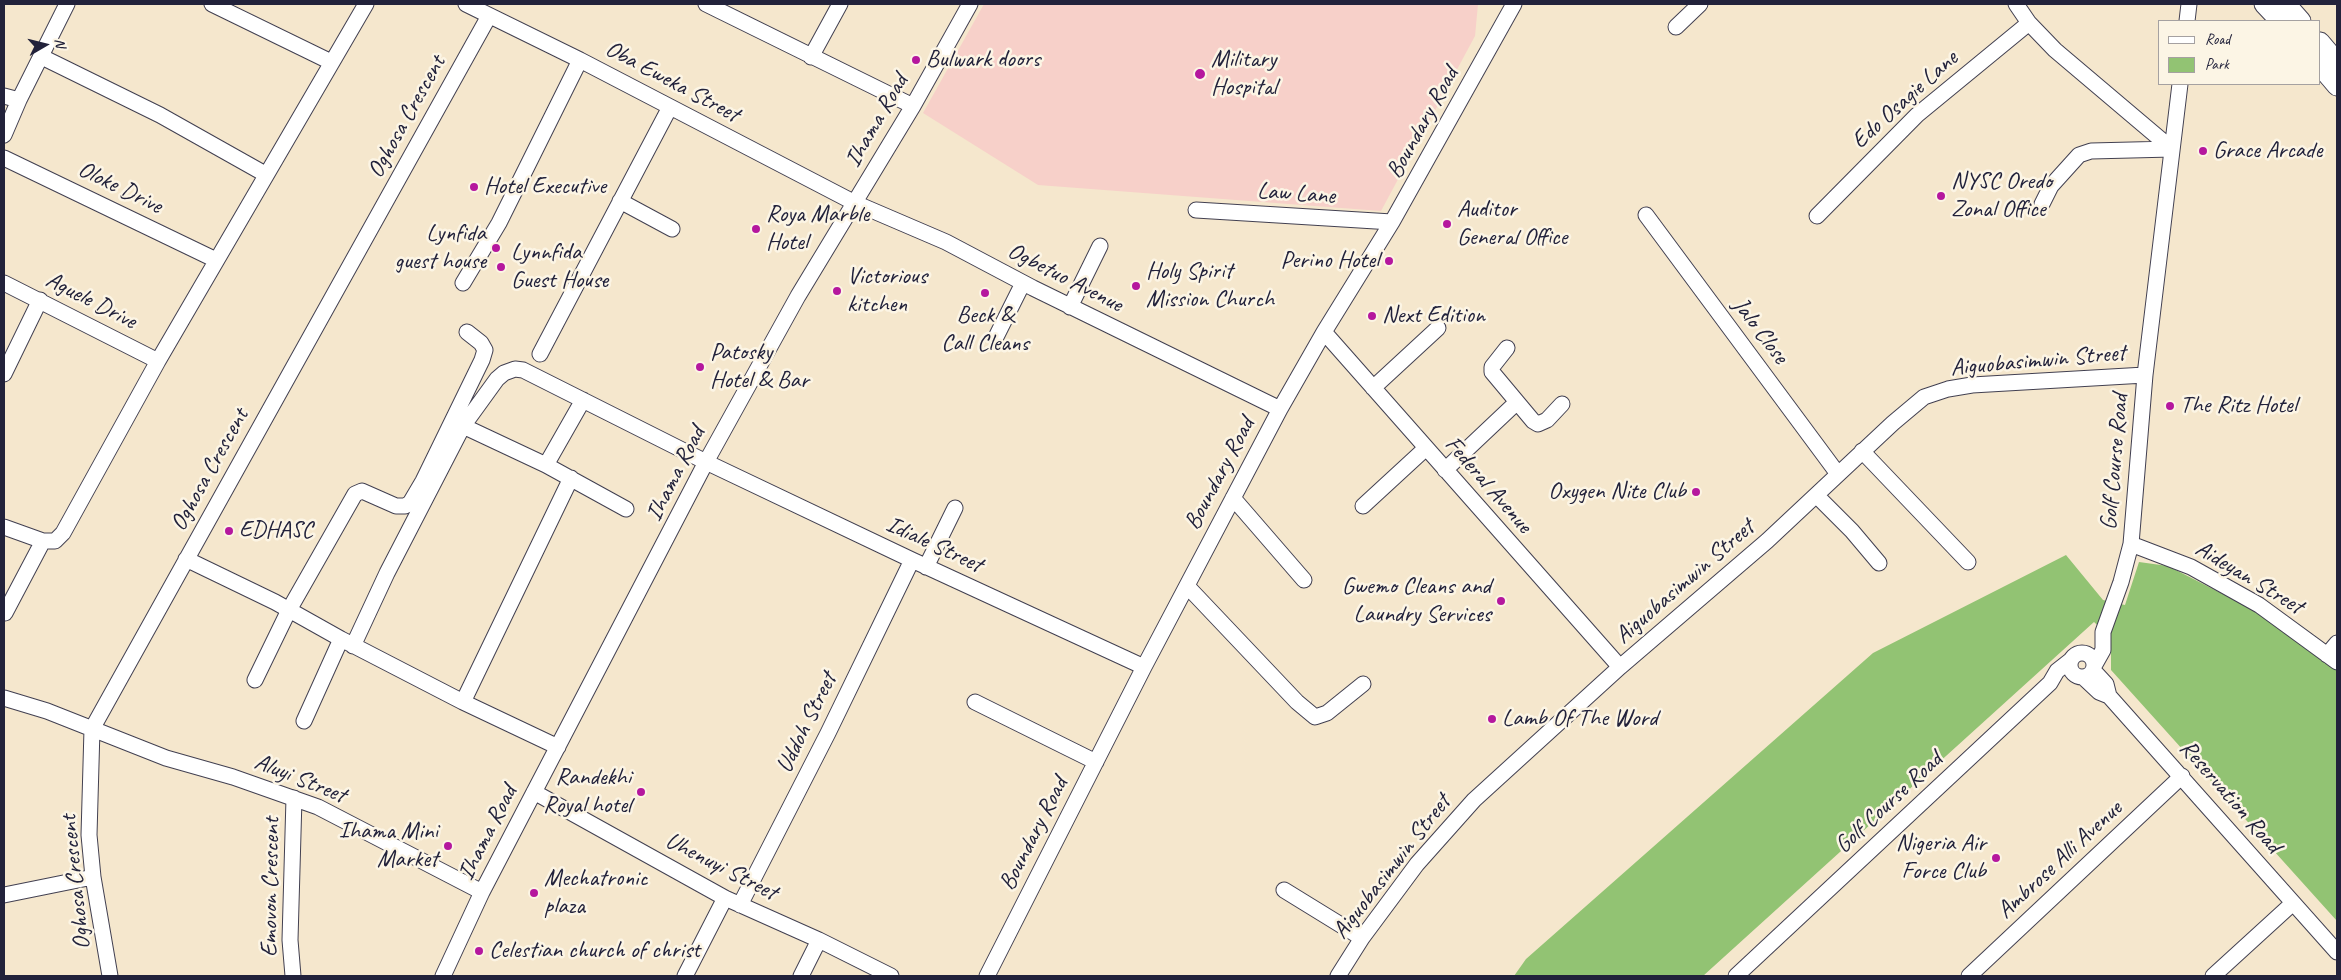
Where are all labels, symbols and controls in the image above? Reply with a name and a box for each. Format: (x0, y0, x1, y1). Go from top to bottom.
north arrow (20, 20, 70, 70)
legend (2158, 20, 2321, 85)
text: Road (2205, 30, 2230, 49)
street label: Oba Eweka Street (600, 35, 744, 129)
text: N (51, 37, 69, 48)
street label: Edo Osagie Lane (1846, 45, 1964, 155)
place label: Bulwark doors (926, 46, 1040, 74)
place label: Military Hospital (1211, 46, 1277, 102)
street label: Oghosa Crescent (362, 51, 452, 183)
marker: Bulwark doors (910, 54, 922, 66)
text: Park (2205, 55, 2229, 74)
street label: Boundary Road (1381, 62, 1465, 184)
marker: Military Hospital (1193, 67, 1207, 81)
street label: Ihama Road (839, 70, 915, 172)
place label: Grace Arcade (2213, 137, 2322, 165)
marker: Grace Arcade (2197, 145, 2209, 157)
street label: Oloke Drive (73, 155, 167, 221)
place label: NYSC Oredo Zonal Office (1951, 168, 2052, 224)
place label: Hotel Executive (484, 173, 606, 201)
street label: Law Lane (1256, 177, 1336, 211)
marker: Hotel Executive (468, 181, 480, 193)
marker: NYSC Oredo Zonal Office (1935, 190, 1947, 202)
place label: Auditor General Office (1457, 196, 1567, 252)
place label: Roya Marble Hotel (766, 201, 869, 257)
marker: Auditor General Office (1441, 218, 1453, 230)
place label: Lynfida guest house (394, 220, 486, 276)
marker: Roya Marble Hotel (750, 223, 762, 235)
street label: Ogbetuo Avenue (1003, 237, 1127, 319)
place label: Lynnfida Guest House (511, 239, 608, 295)
marker: Lynfida guest house (490, 242, 502, 254)
place label: Perino Hotel (1281, 247, 1379, 275)
marker: Perino Hotel (1383, 255, 1395, 267)
place label: Holy Spirit Mission Church (1146, 258, 1274, 314)
marker: Lynnfida Guest House (495, 261, 507, 273)
place label: Victorious kitchen (847, 263, 927, 319)
street label: Aguele Drive (41, 266, 141, 336)
marker: Holy Spirit Mission Church (1130, 280, 1142, 292)
marker: Victorious kitchen (831, 285, 843, 297)
marker: Beck & Call Cleans (979, 287, 991, 299)
street label: Jalo Close (1726, 292, 1794, 370)
place label: Beck & Call Cleans (941, 302, 1029, 358)
place label: Next Edition (1382, 302, 1485, 330)
marker: Next Edition (1366, 310, 1378, 322)
place label: Patosky Hotel & Bar (710, 339, 809, 395)
street label: Aiguobasimwin Street (1949, 339, 2127, 383)
marker: Patosky Hotel & Bar (694, 361, 706, 373)
place label: The Ritz Hotel (2180, 392, 2297, 420)
street label: Golf Course Road (2095, 393, 2135, 531)
marker: The Ritz Hotel (2164, 400, 2176, 412)
street label: Oghosa Crescent (165, 404, 255, 536)
street label: Boundary Road (1178, 413, 1262, 535)
street label: Ihama Road (640, 422, 712, 526)
street label: Federal Avenue (1438, 431, 1538, 539)
place label: Oxygen Nite Club (1548, 478, 1686, 506)
marker: Oxygen Nite Club (1690, 486, 1702, 498)
street label: Idiale Street (881, 510, 987, 580)
street label: Aiguobasimwin Street (1609, 514, 1761, 650)
place label: EDHASC (239, 517, 313, 545)
marker: EDHASC (223, 525, 235, 537)
street label: Aideyan Street (2190, 535, 2308, 621)
place label: Gwemo Cleans and Laundry Services (1342, 573, 1491, 629)
marker: Gwemo Cleans and Laundry Services (1495, 595, 1507, 607)
street label: Uddoh Street (770, 668, 844, 778)
place label: Lamb Of The Word (1502, 705, 1658, 733)
marker: Lamb Of The Word (1486, 713, 1498, 725)
street label: Reservation Road (2173, 734, 2287, 860)
street label: Golf Course Road (1829, 746, 1949, 860)
street label: Aluyi Street (250, 748, 350, 810)
place label: Randekhi Royal hotel (543, 764, 631, 820)
street label: Boundary Road (993, 773, 1075, 895)
street label: Ihama Road (452, 781, 524, 885)
marker: Randekhi Royal hotel (635, 786, 647, 798)
street label: Aiguobasimwin Street (1327, 789, 1457, 945)
street label: Ambrose Alli Avenue (1992, 795, 2128, 925)
street label: Oghosa Crescent (55, 813, 97, 951)
street label: Emovon Crescent (255, 817, 287, 957)
place label: Ihama Mini Market (339, 818, 438, 874)
street label: Uhenuyi Street (660, 827, 782, 907)
place label: Nigeria Air Force Club (1896, 830, 1986, 886)
marker: Ihama Mini Market (442, 840, 454, 852)
marker: Nigeria Air Force Club (1990, 852, 2002, 864)
place label: Mechatronic plaza (544, 865, 647, 921)
marker: Mechatronic plaza (528, 887, 540, 899)
place label: Celestian church of christ (489, 937, 700, 965)
marker: Celestian church of christ (473, 945, 485, 957)

